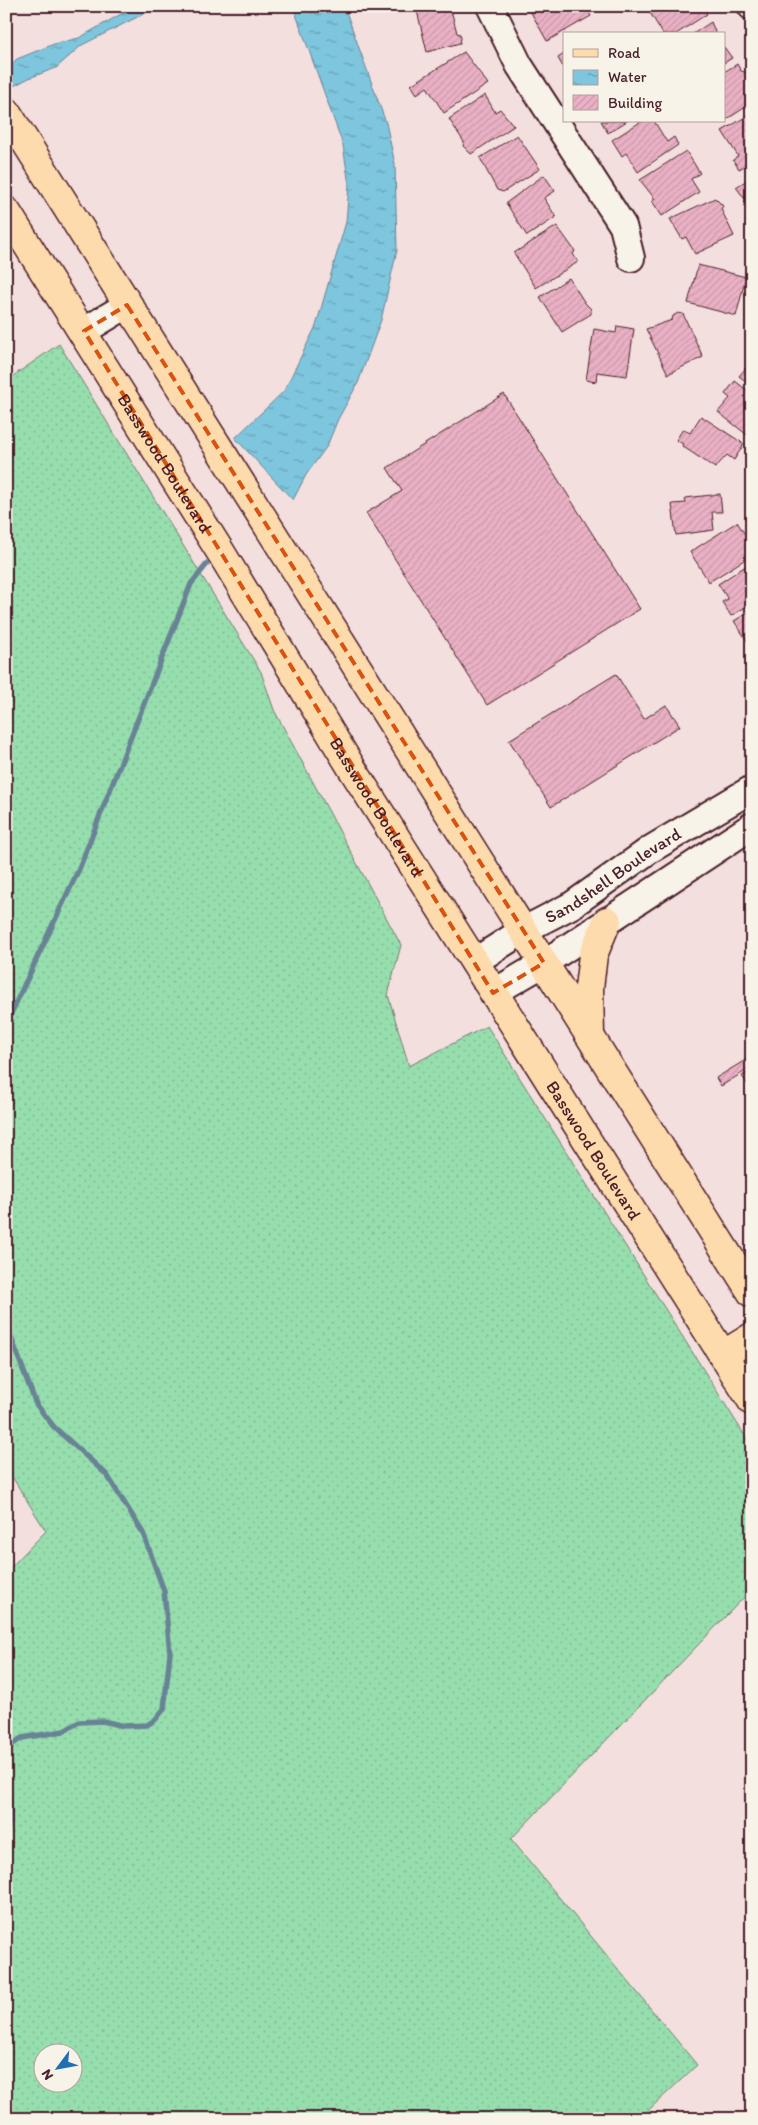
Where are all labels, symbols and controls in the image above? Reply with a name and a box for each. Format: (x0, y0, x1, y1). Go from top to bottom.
legend (563, 32, 726, 122)
text: Road (608, 44, 641, 62)
text: Water (608, 68, 647, 86)
text: Building (608, 94, 662, 112)
street label: Basswood Boulevard (113, 389, 217, 537)
street label: Basswood Boulevard (325, 733, 429, 881)
street label: Sandshell Boulevard (541, 823, 685, 928)
street label: Basswood Boulevard (541, 1077, 646, 1224)
north arrow (32, 2042, 82, 2092)
text: N (38, 2066, 57, 2083)

